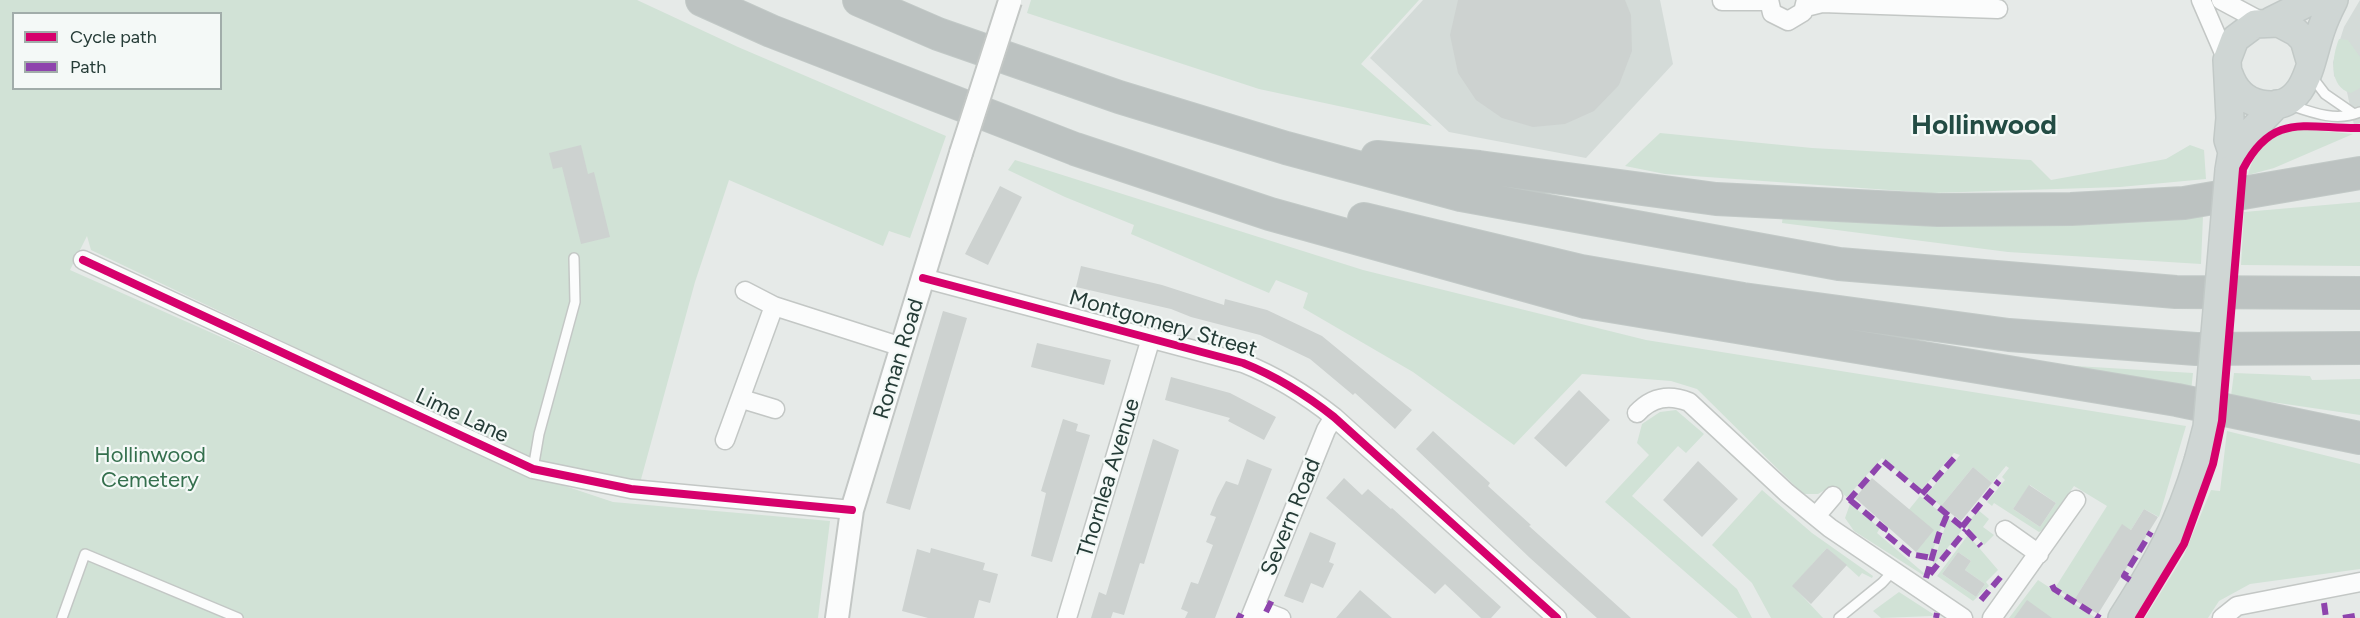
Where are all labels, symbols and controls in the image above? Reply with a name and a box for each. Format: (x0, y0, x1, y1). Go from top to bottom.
legend (12, 12, 222, 90)
text: Cycle path (70, 26, 157, 48)
text: Path (70, 56, 106, 78)
district label: Hollinwood (1911, 109, 2057, 143)
street label: Montgomery Street (1066, 285, 1260, 363)
street label: Roman Road (868, 295, 930, 423)
street label: Lime Lane (411, 383, 513, 449)
street label: Thornlea Avenue (1072, 395, 1146, 561)
park label: Hollinwood Cemetery (94, 443, 206, 494)
street label: Severn Road (1255, 454, 1327, 580)

